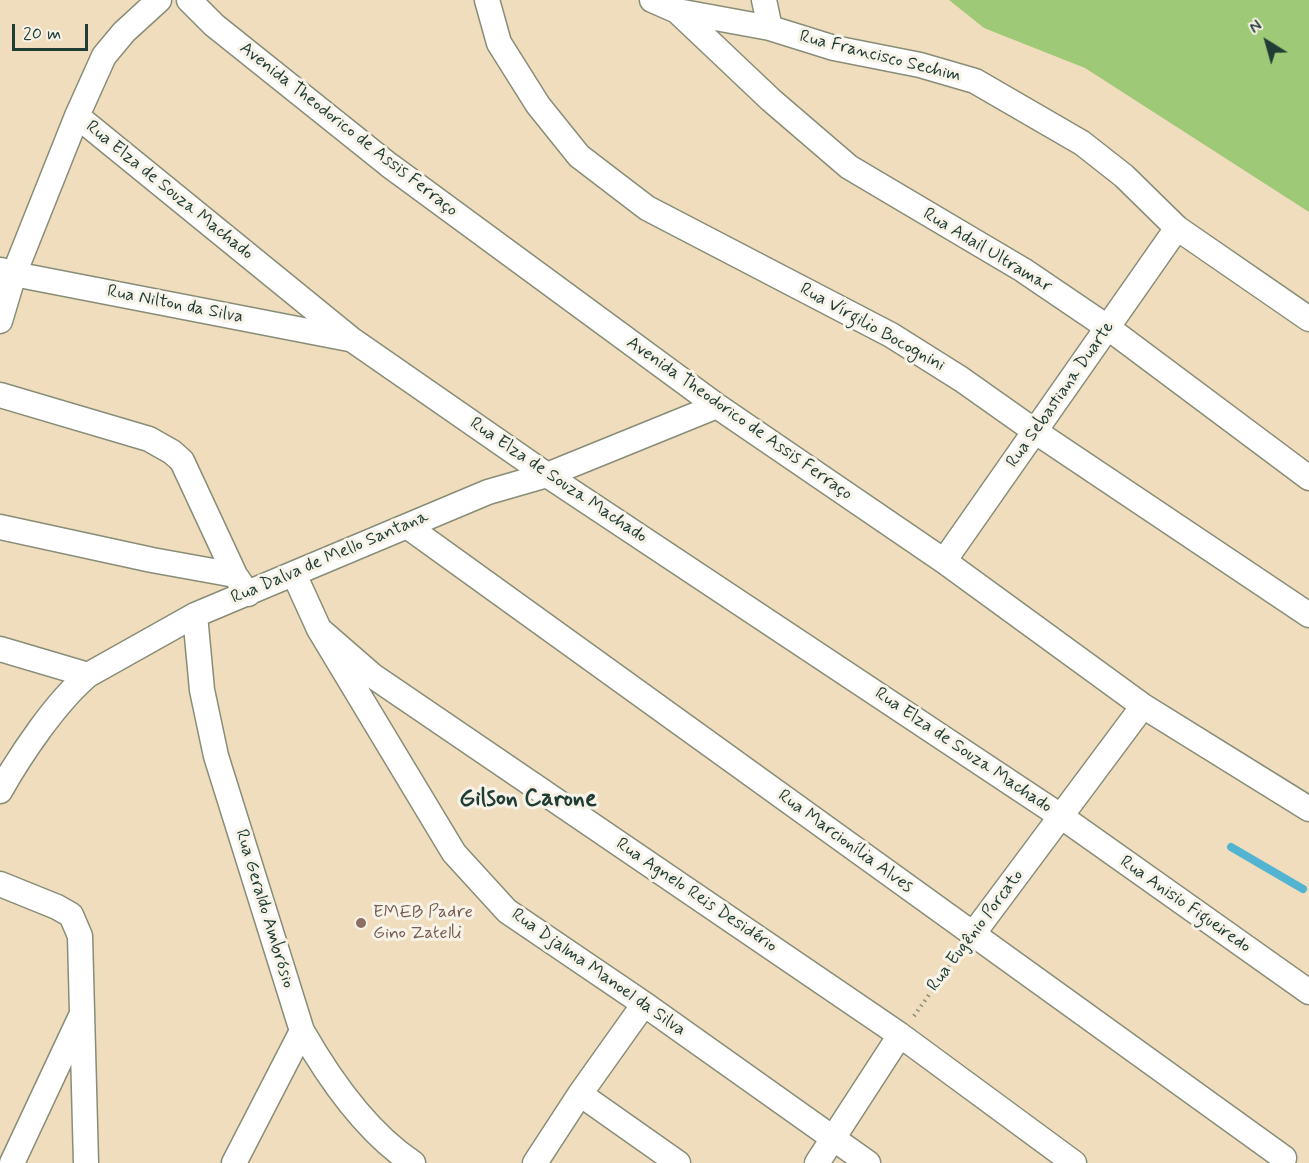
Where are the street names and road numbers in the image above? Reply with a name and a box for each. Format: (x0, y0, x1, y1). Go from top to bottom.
street label: Rua Francisco Sechim (797, 27, 963, 87)
street label: Avenida Theodorico de Assis Ferraço (235, 38, 461, 222)
street label: Rua Elza de Souza Machado (81, 117, 257, 265)
street label: Rua Adail Ultramar (919, 204, 1055, 298)
street label: Rua Vírgilio Bocognini (796, 279, 948, 377)
street label: Rua Nilton da Silva (105, 281, 245, 329)
street label: Rua Sebastiana Duarte (1002, 318, 1120, 472)
street label: Avenida Theodorico de Assis Ferraço (622, 332, 856, 506)
street label: Rua Elza de Souza Machado (465, 413, 651, 549)
street label: Rua Dalva de Mello Santana (228, 507, 432, 609)
street label: Rua Elza de Souza Machado (870, 683, 1056, 819)
street label: Rua Marcionília Alves (773, 786, 917, 898)
street label: Rua Geraldo Ambrósio (230, 827, 298, 991)
street label: Rua Agnelo Reis Desidério (611, 834, 781, 958)
street label: Rua Anisio Figueiredo (1115, 852, 1255, 958)
street label: Rua Eugênio Porcato (923, 866, 1029, 996)
street label: Rua Djalma Manoel da Silva (507, 905, 689, 1041)

